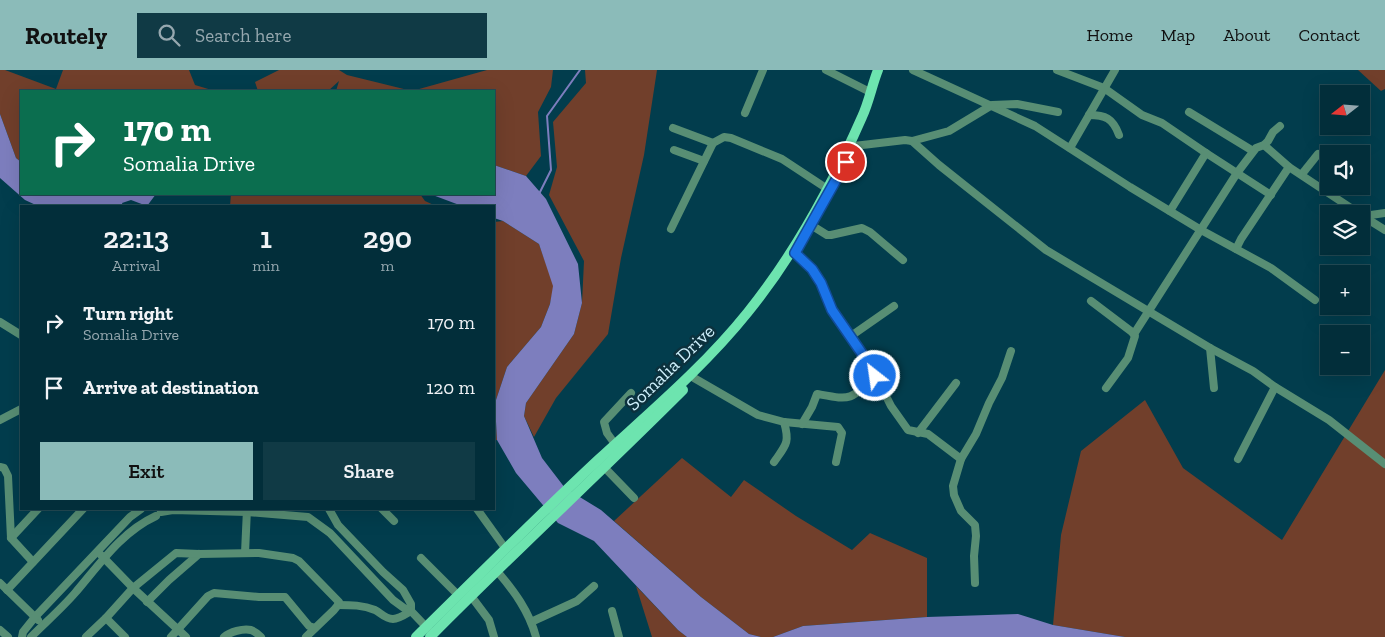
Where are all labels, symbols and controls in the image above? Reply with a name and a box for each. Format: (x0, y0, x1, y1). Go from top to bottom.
search box (137, 13, 487, 58)
text: Routely (25, 21, 107, 50)
icon: search (155, 21, 183, 49)
text: Search here (195, 24, 291, 47)
text: Home (1086, 24, 1133, 46)
text: Map (1161, 24, 1195, 46)
text: About (1223, 24, 1270, 46)
text: Contact (1298, 24, 1360, 46)
north arrow (1320, 85, 1370, 135)
map controls (1320, 85, 1370, 375)
text: 170 m (123, 108, 211, 150)
icon: right (40, 110, 105, 175)
pin (825, 141, 867, 183)
button: sound (1320, 145, 1370, 195)
icon: arrive (832, 148, 860, 176)
text: Somalia Drive (123, 150, 255, 177)
button: layers (1320, 205, 1370, 255)
text: 22:13 (103, 220, 169, 256)
text: 1 (260, 220, 272, 256)
text: 290 (363, 220, 412, 256)
text: Arrival (112, 256, 160, 275)
text: min (252, 256, 280, 275)
text: m (380, 256, 394, 275)
button: + (1320, 265, 1370, 315)
text: Turn right (83, 302, 173, 325)
icon: right (40, 309, 68, 337)
text: 170 m (427, 311, 475, 334)
street label: Somalia Drive (621, 319, 719, 415)
text: Somalia Drive (83, 325, 179, 344)
button: − (1320, 325, 1370, 375)
position arrow (848, 349, 900, 401)
icon: arrive (40, 374, 68, 402)
text: Arrive at destination (83, 376, 259, 399)
text: 120 m (426, 376, 475, 399)
button: Exit (40, 442, 253, 500)
button: Share (263, 442, 475, 500)

